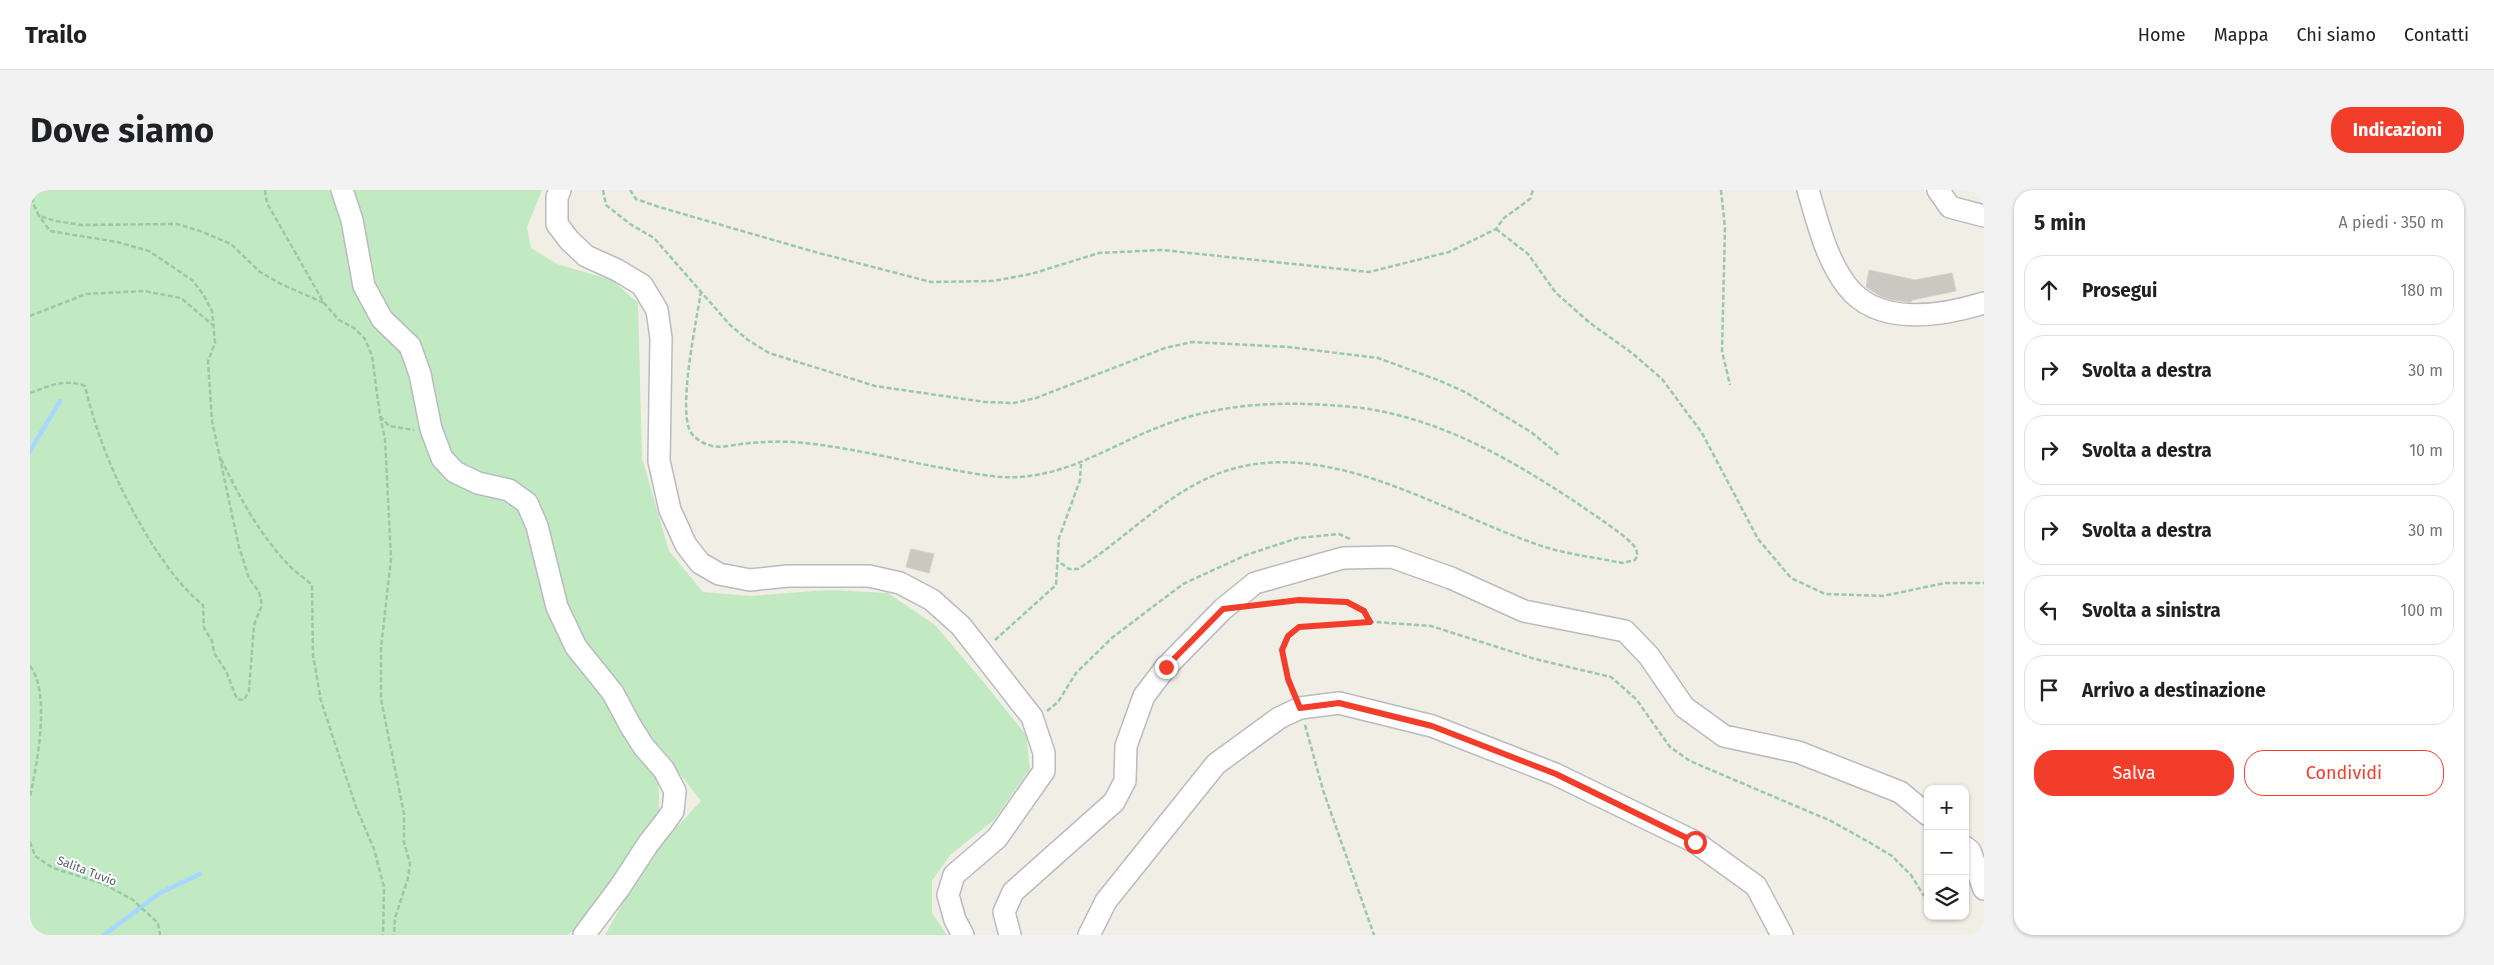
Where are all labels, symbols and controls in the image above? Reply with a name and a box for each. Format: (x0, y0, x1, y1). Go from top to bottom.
text: Trailo (25, 21, 87, 49)
text: Home (2138, 24, 2186, 46)
text: Mappa (2214, 24, 2268, 46)
text: Chi siamo (2296, 24, 2376, 46)
text: Contatti (2404, 24, 2469, 46)
button: Indicazioni (2331, 107, 2464, 153)
text: Dove siamo (30, 109, 214, 151)
text: 5 min (2034, 210, 2086, 236)
text: A piedi · 350 m (2339, 213, 2444, 232)
icon: ahead (2035, 276, 2063, 304)
text: Prosegui (2082, 279, 2157, 302)
text: 180 m (2400, 281, 2443, 300)
icon: right (2035, 356, 2063, 384)
text: Svolta a destra (2082, 359, 2212, 382)
text: 30 m (2408, 361, 2443, 380)
icon: right (2035, 436, 2063, 464)
text: Svolta a destra (2082, 439, 2212, 462)
text: 10 m (2409, 441, 2443, 460)
icon: right (2035, 516, 2063, 544)
text: Svolta a destra (2082, 519, 2212, 542)
text: 30 m (2408, 521, 2443, 540)
icon: left (2035, 596, 2063, 624)
text: Svolta a sinistra (2082, 599, 2221, 622)
text: 100 m (2400, 601, 2443, 620)
route end (1155, 656, 1178, 679)
icon: arrive (2035, 676, 2063, 704)
text: Arrivo a destinazione (2082, 679, 2266, 702)
button: Salva (2034, 750, 2234, 796)
button: Condividi (2244, 750, 2444, 796)
map controls (1924, 785, 1969, 920)
button: + (1924, 785, 1969, 830)
button: − (1924, 830, 1969, 875)
route start (1684, 831, 1707, 854)
street label: Salita Tuvio (55, 853, 119, 889)
button: layers (1924, 875, 1969, 920)

